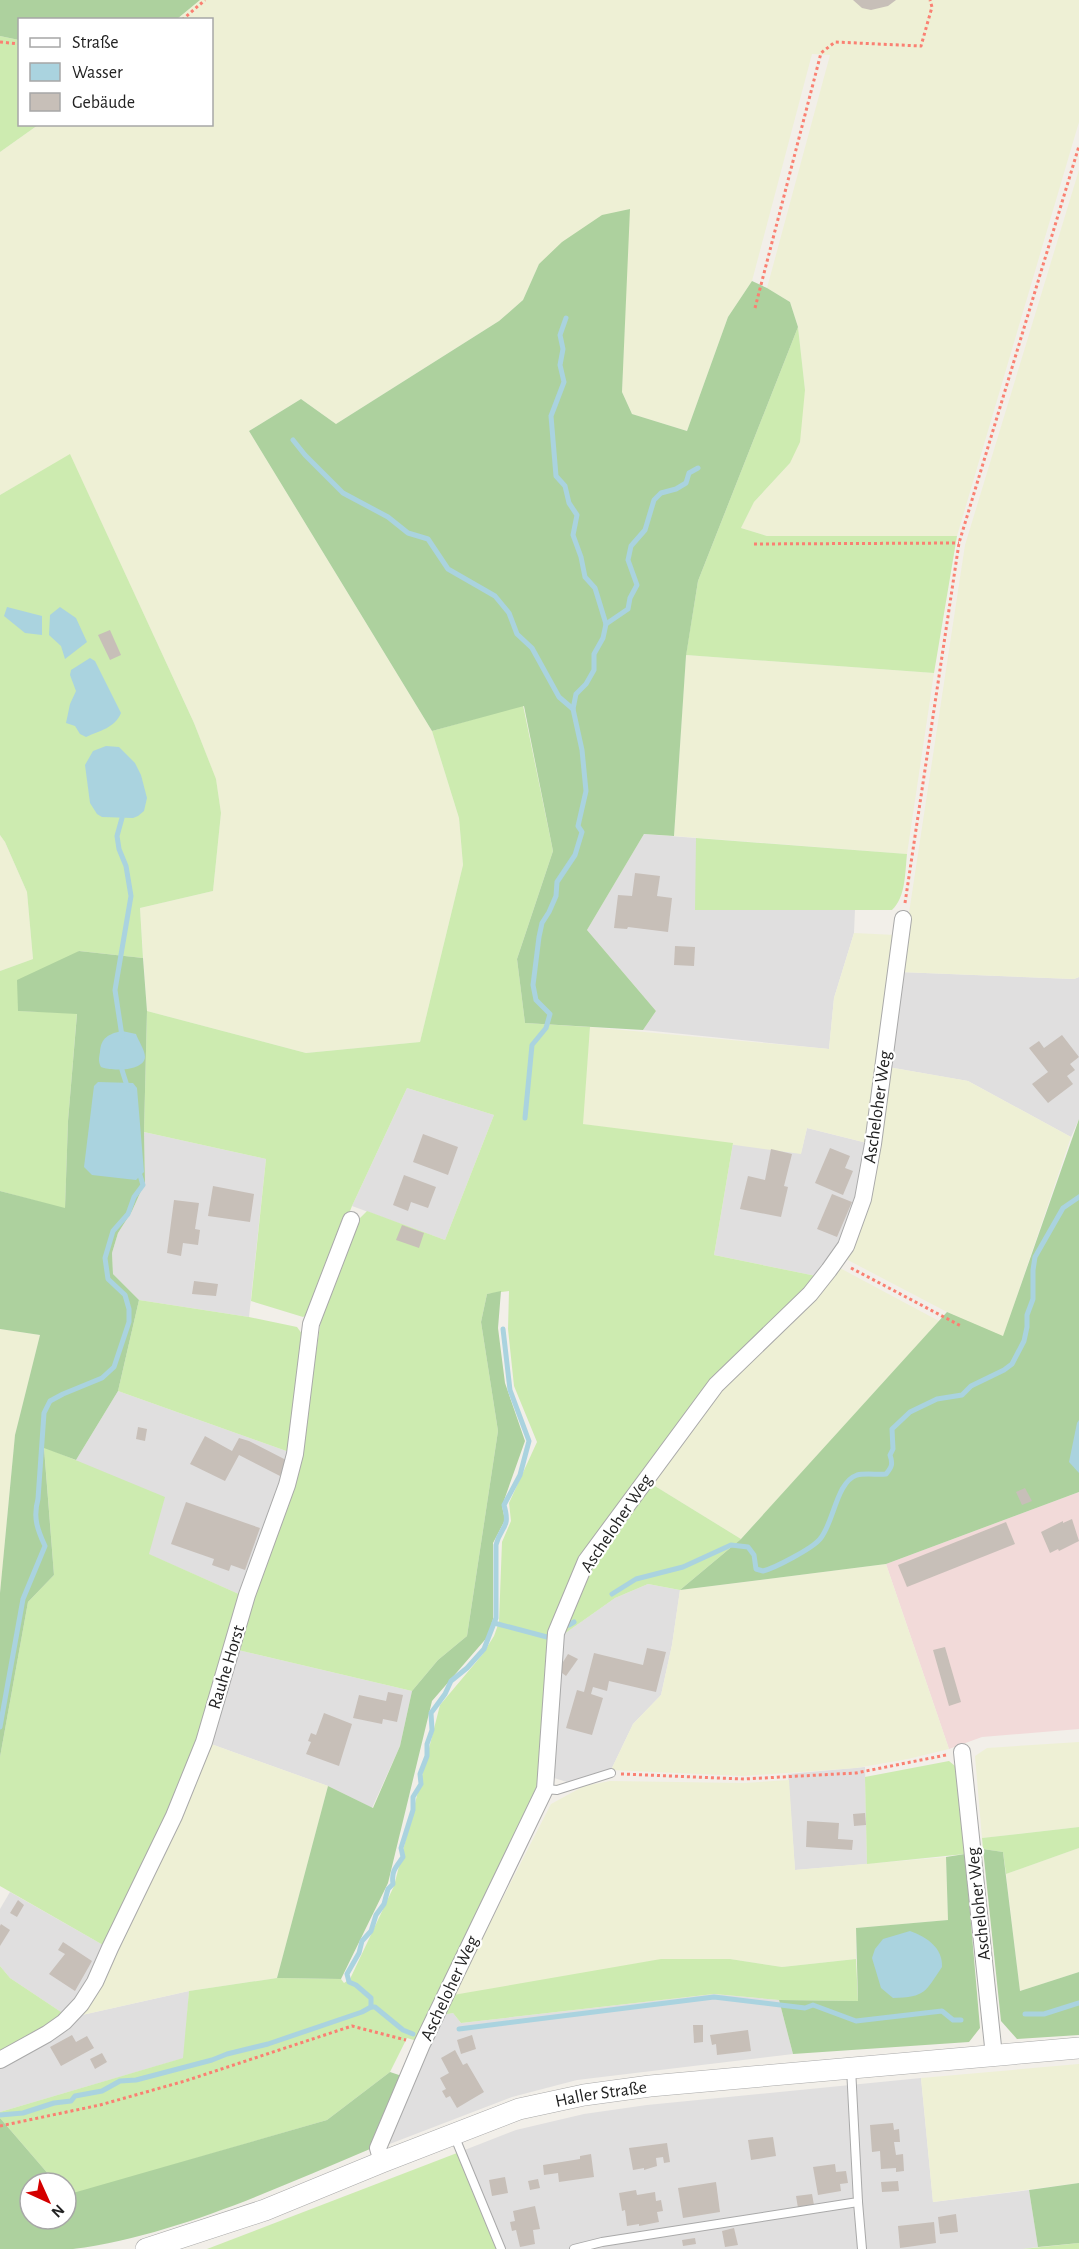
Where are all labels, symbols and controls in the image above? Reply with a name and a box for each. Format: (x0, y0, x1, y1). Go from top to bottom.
legend (18, 18, 213, 126)
text: Straße (72, 34, 118, 52)
text: Wasser (72, 64, 123, 82)
text: Gebäude (72, 94, 135, 112)
street label: Ascheloher Weg (861, 1049, 895, 1165)
street label: Ascheloher Weg (578, 1471, 656, 1576)
street label: Rauhe Horst (206, 1623, 248, 1711)
street label: Ascheloher Weg (964, 1846, 994, 1961)
street label: Ascheloher Weg (418, 1933, 482, 2044)
street label: Haller Straße (553, 2079, 648, 2111)
north arrow (18, 2171, 78, 2231)
text: N (48, 2201, 67, 2220)

